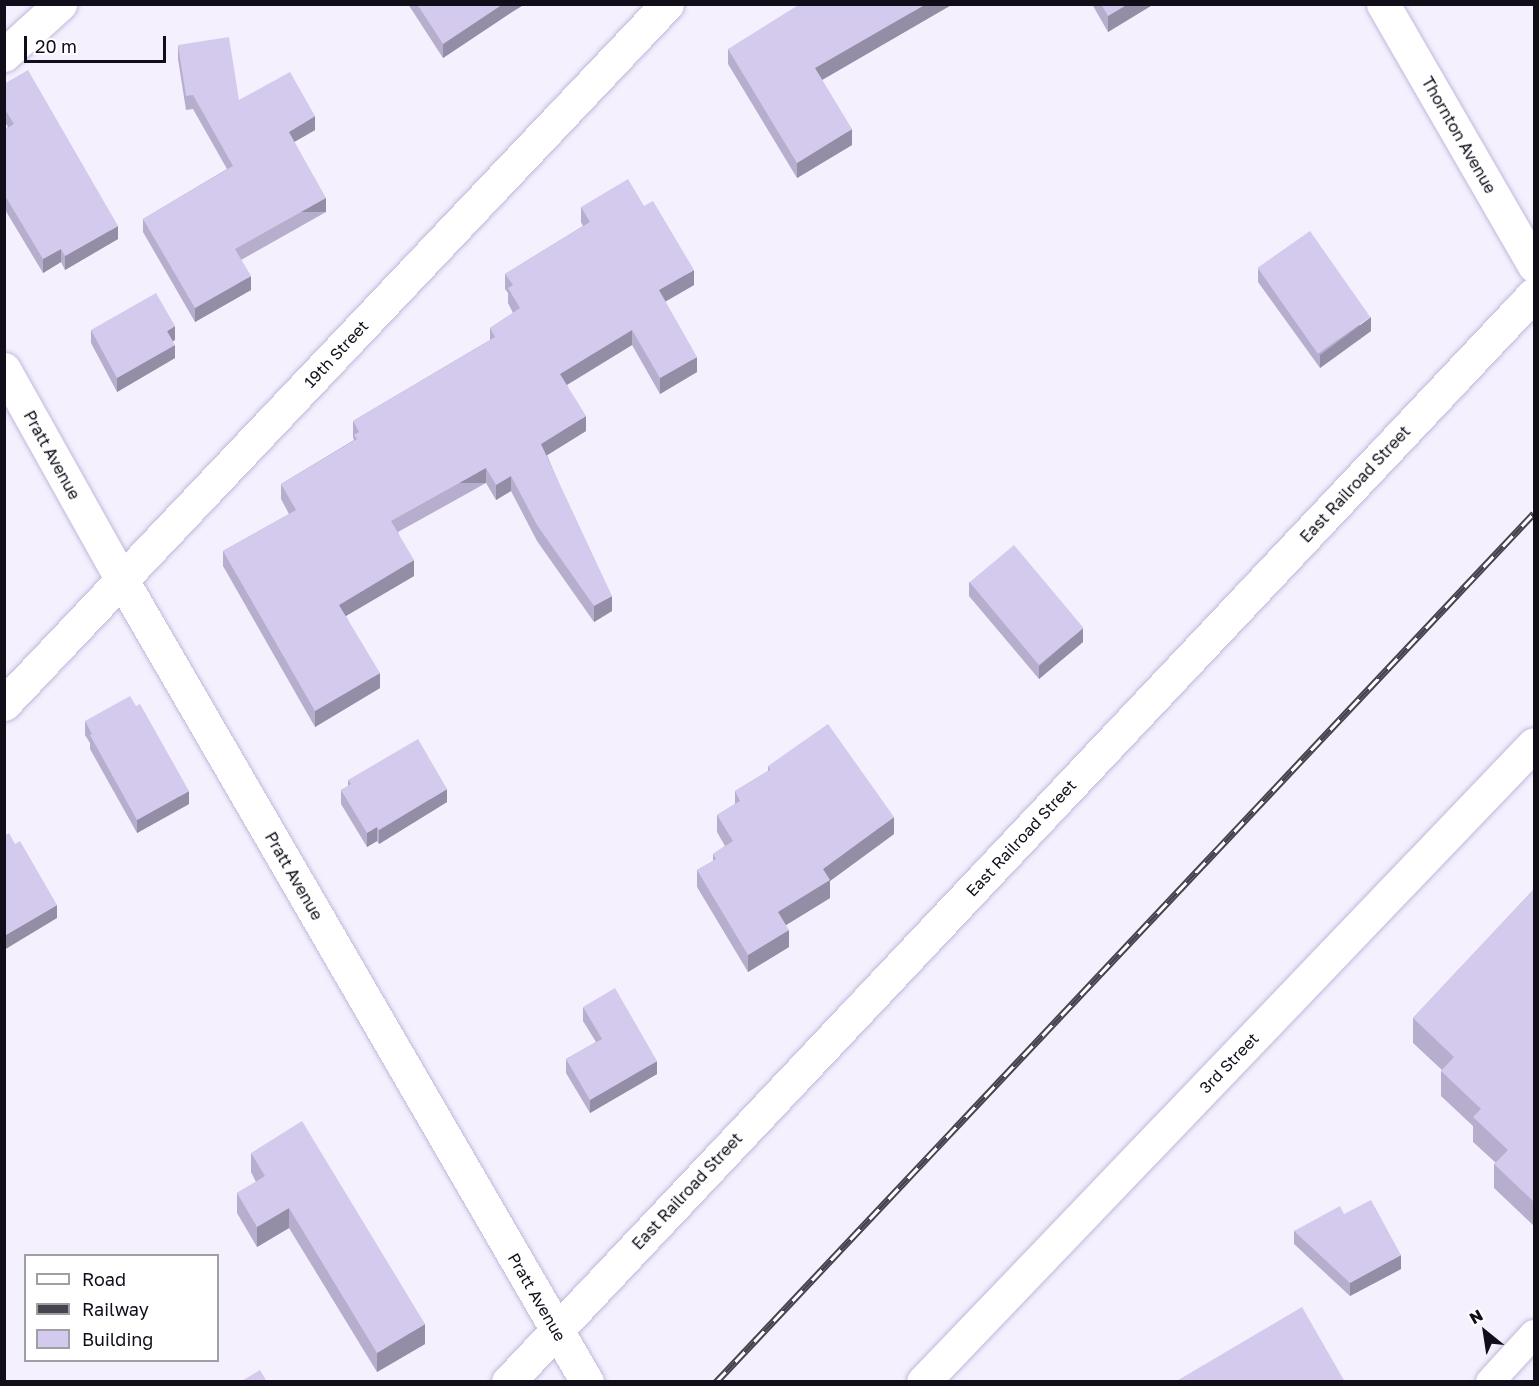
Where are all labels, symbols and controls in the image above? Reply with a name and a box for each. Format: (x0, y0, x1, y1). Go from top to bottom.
scale bar (27, 24, 170, 62)
text: 20 m (35, 35, 77, 57)
street label: Thornton Avenue (1418, 73, 1500, 197)
street label: 19th Street (300, 316, 372, 392)
street label: Pratt Avenue (20, 407, 84, 503)
street label: East Railroad Street (1296, 422, 1414, 546)
street label: East Railroad Street (962, 776, 1080, 900)
street label: Pratt Avenue (261, 829, 327, 923)
street label: 3rd Street (1195, 1029, 1263, 1097)
street label: East Railroad Street (628, 1129, 746, 1253)
street label: Pratt Avenue (504, 1250, 570, 1344)
legend (24, 1254, 219, 1362)
text: Road (82, 1268, 126, 1290)
text: Railway (82, 1298, 149, 1320)
north arrow (1455, 1302, 1515, 1362)
text: N (1466, 1305, 1486, 1328)
text: Building (82, 1328, 153, 1350)

